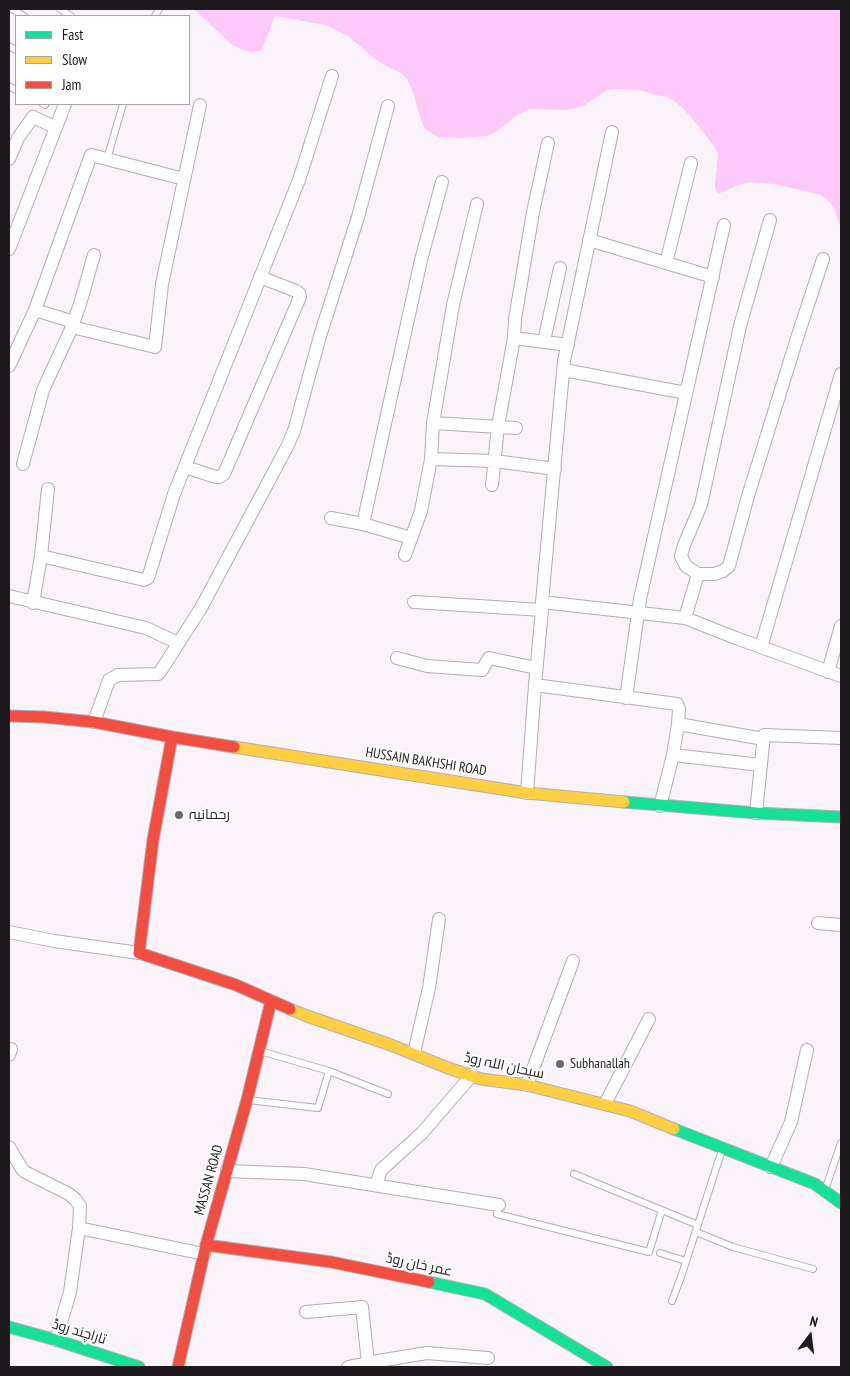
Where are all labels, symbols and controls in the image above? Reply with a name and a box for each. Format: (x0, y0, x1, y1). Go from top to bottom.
legend (15, 15, 190, 105)
text: Fast (62, 25, 83, 44)
text: Slow (62, 50, 87, 69)
text: Jam (62, 75, 81, 94)
street label: HUSSAIN BAKHSHI ROAD (364, 744, 488, 780)
place label: رحمانیہ (189, 807, 230, 823)
marker: رحمانیہ (173, 809, 185, 821)
street label: سبحان اللہ روڈ (462, 1049, 546, 1083)
place label: Subhanallah (570, 1056, 630, 1072)
marker: Subhanallah (554, 1058, 566, 1070)
street label: MASSAN ROAD (191, 1143, 227, 1217)
street label: عمر خان روڈ (384, 1250, 454, 1280)
north arrow (785, 1311, 835, 1361)
text: N (808, 1312, 820, 1331)
street label: تاراچند روڈ (50, 1316, 108, 1348)

